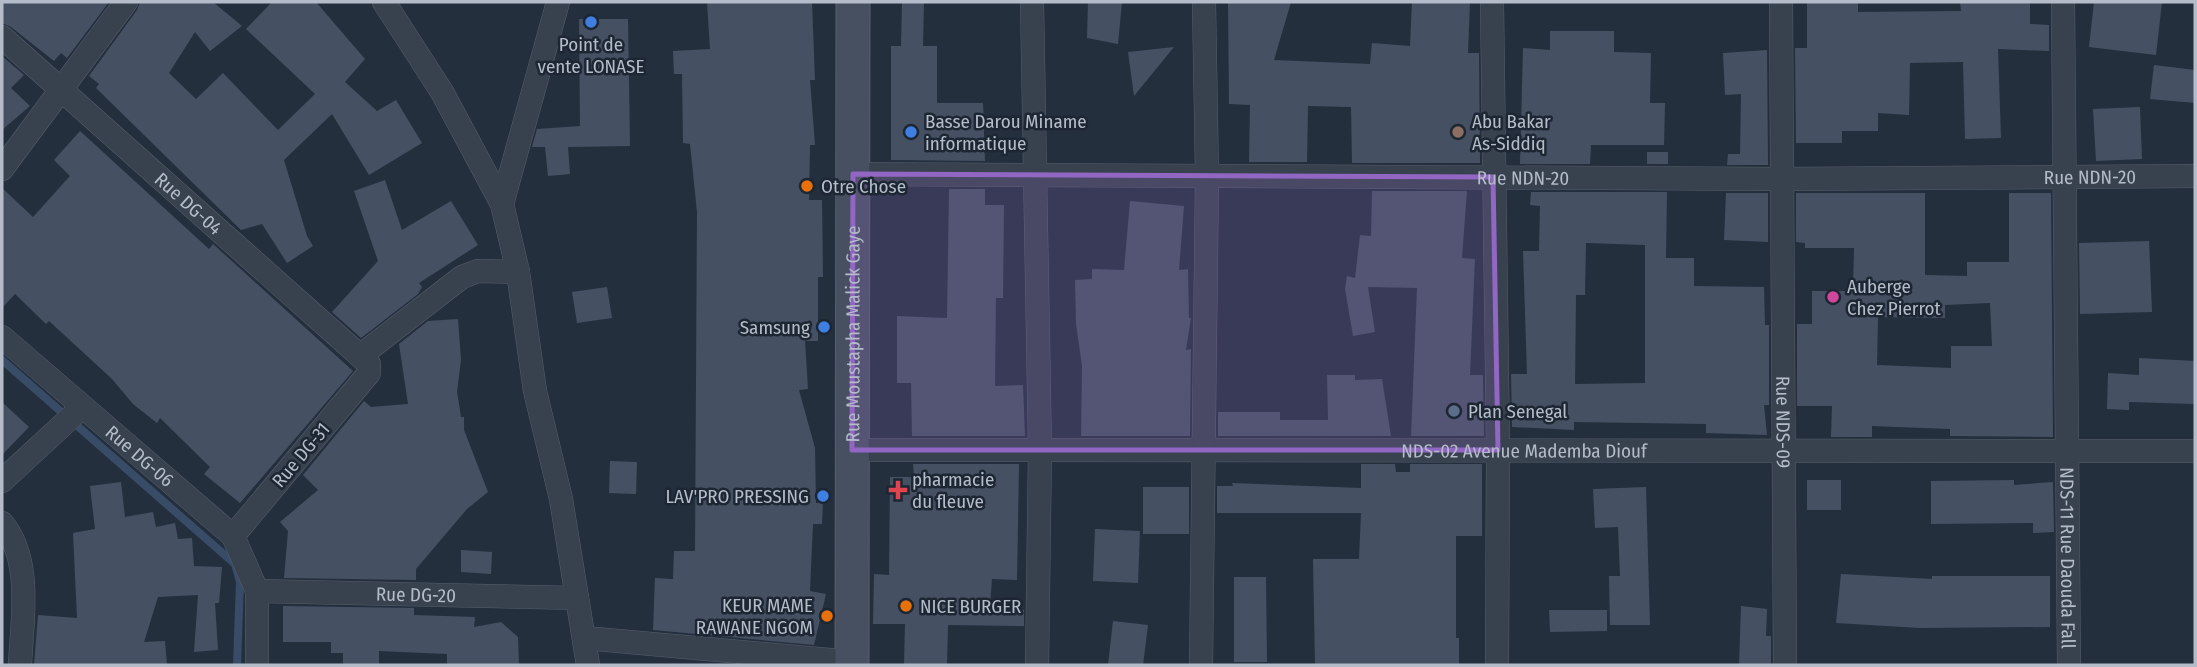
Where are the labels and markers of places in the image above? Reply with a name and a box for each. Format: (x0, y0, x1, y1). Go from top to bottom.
marker: Point de vente LONASE (583, 14, 599, 30)
place label: Point de vente LONASE (538, 33, 645, 78)
place label: Basse Darou Miname informatique (925, 110, 1087, 155)
place label: Abu Bakar As-Siddiq (1472, 110, 1551, 155)
marker: Basse Darou Miname informatique (903, 124, 919, 140)
marker: Abu Bakar As-Siddiq (1450, 124, 1466, 140)
place label: Otre Chose (821, 175, 906, 198)
marker: Otre Chose (799, 178, 815, 194)
place label: Auberge Chez Pierrot (1847, 275, 1942, 320)
marker: Auberge Chez Pierrot (1825, 289, 1841, 305)
place label: Samsung (740, 316, 810, 339)
marker: Samsung (816, 319, 832, 335)
place label: Plan Senegal (1468, 400, 1567, 423)
marker: Plan Senegal (1446, 403, 1462, 419)
place label: pharmacie du fleuve (912, 468, 994, 513)
marker: pharmacie du fleuve (890, 482, 906, 498)
place label: LAV'PRO PRESSING (666, 485, 809, 508)
marker: LAV'PRO PRESSING (815, 488, 831, 504)
place label: KEUR MAME RAWANE NGOM (696, 594, 813, 639)
place label: NICE BURGER (920, 595, 1021, 618)
marker: NICE BURGER (898, 598, 914, 614)
marker: KEUR MAME RAWANE NGOM (819, 608, 835, 624)

